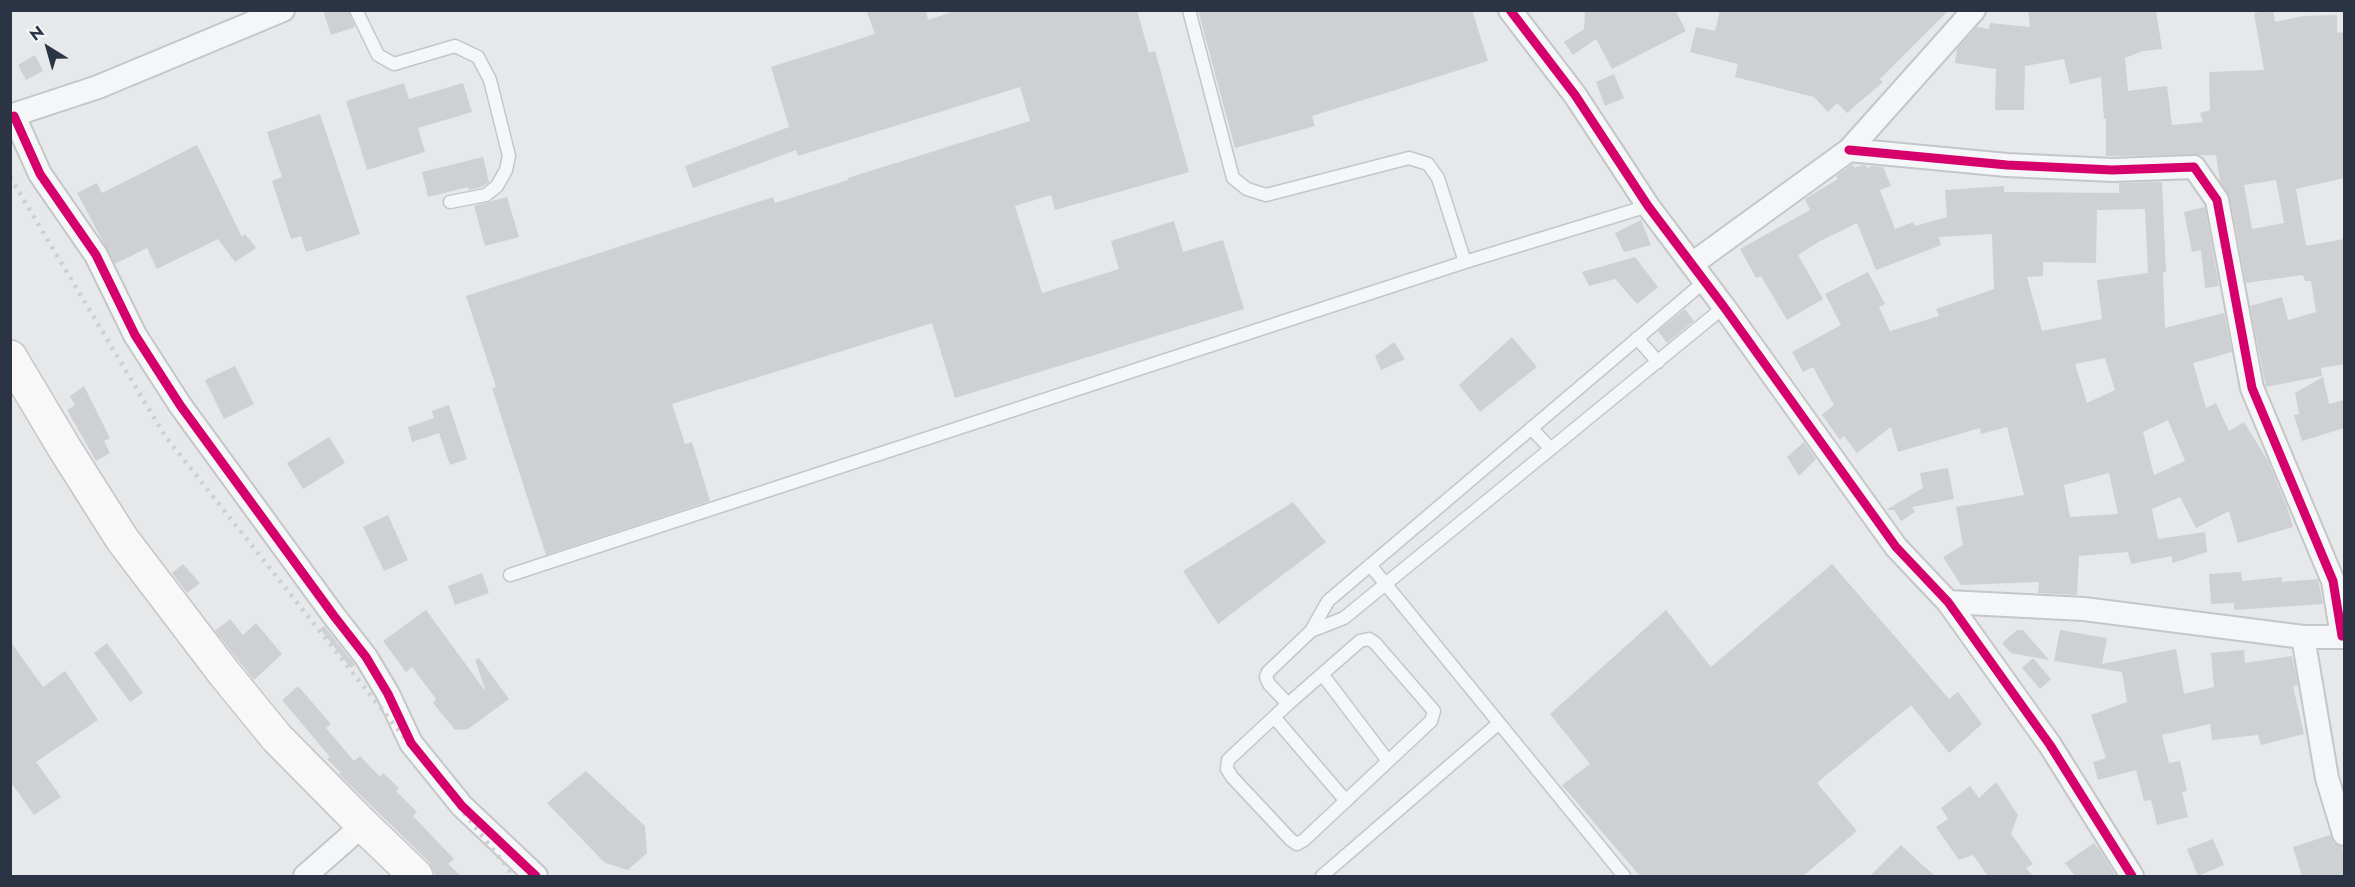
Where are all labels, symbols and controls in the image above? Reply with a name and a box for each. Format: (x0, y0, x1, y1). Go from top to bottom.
north arrow (18, 18, 78, 78)
text: N (25, 20, 49, 46)

